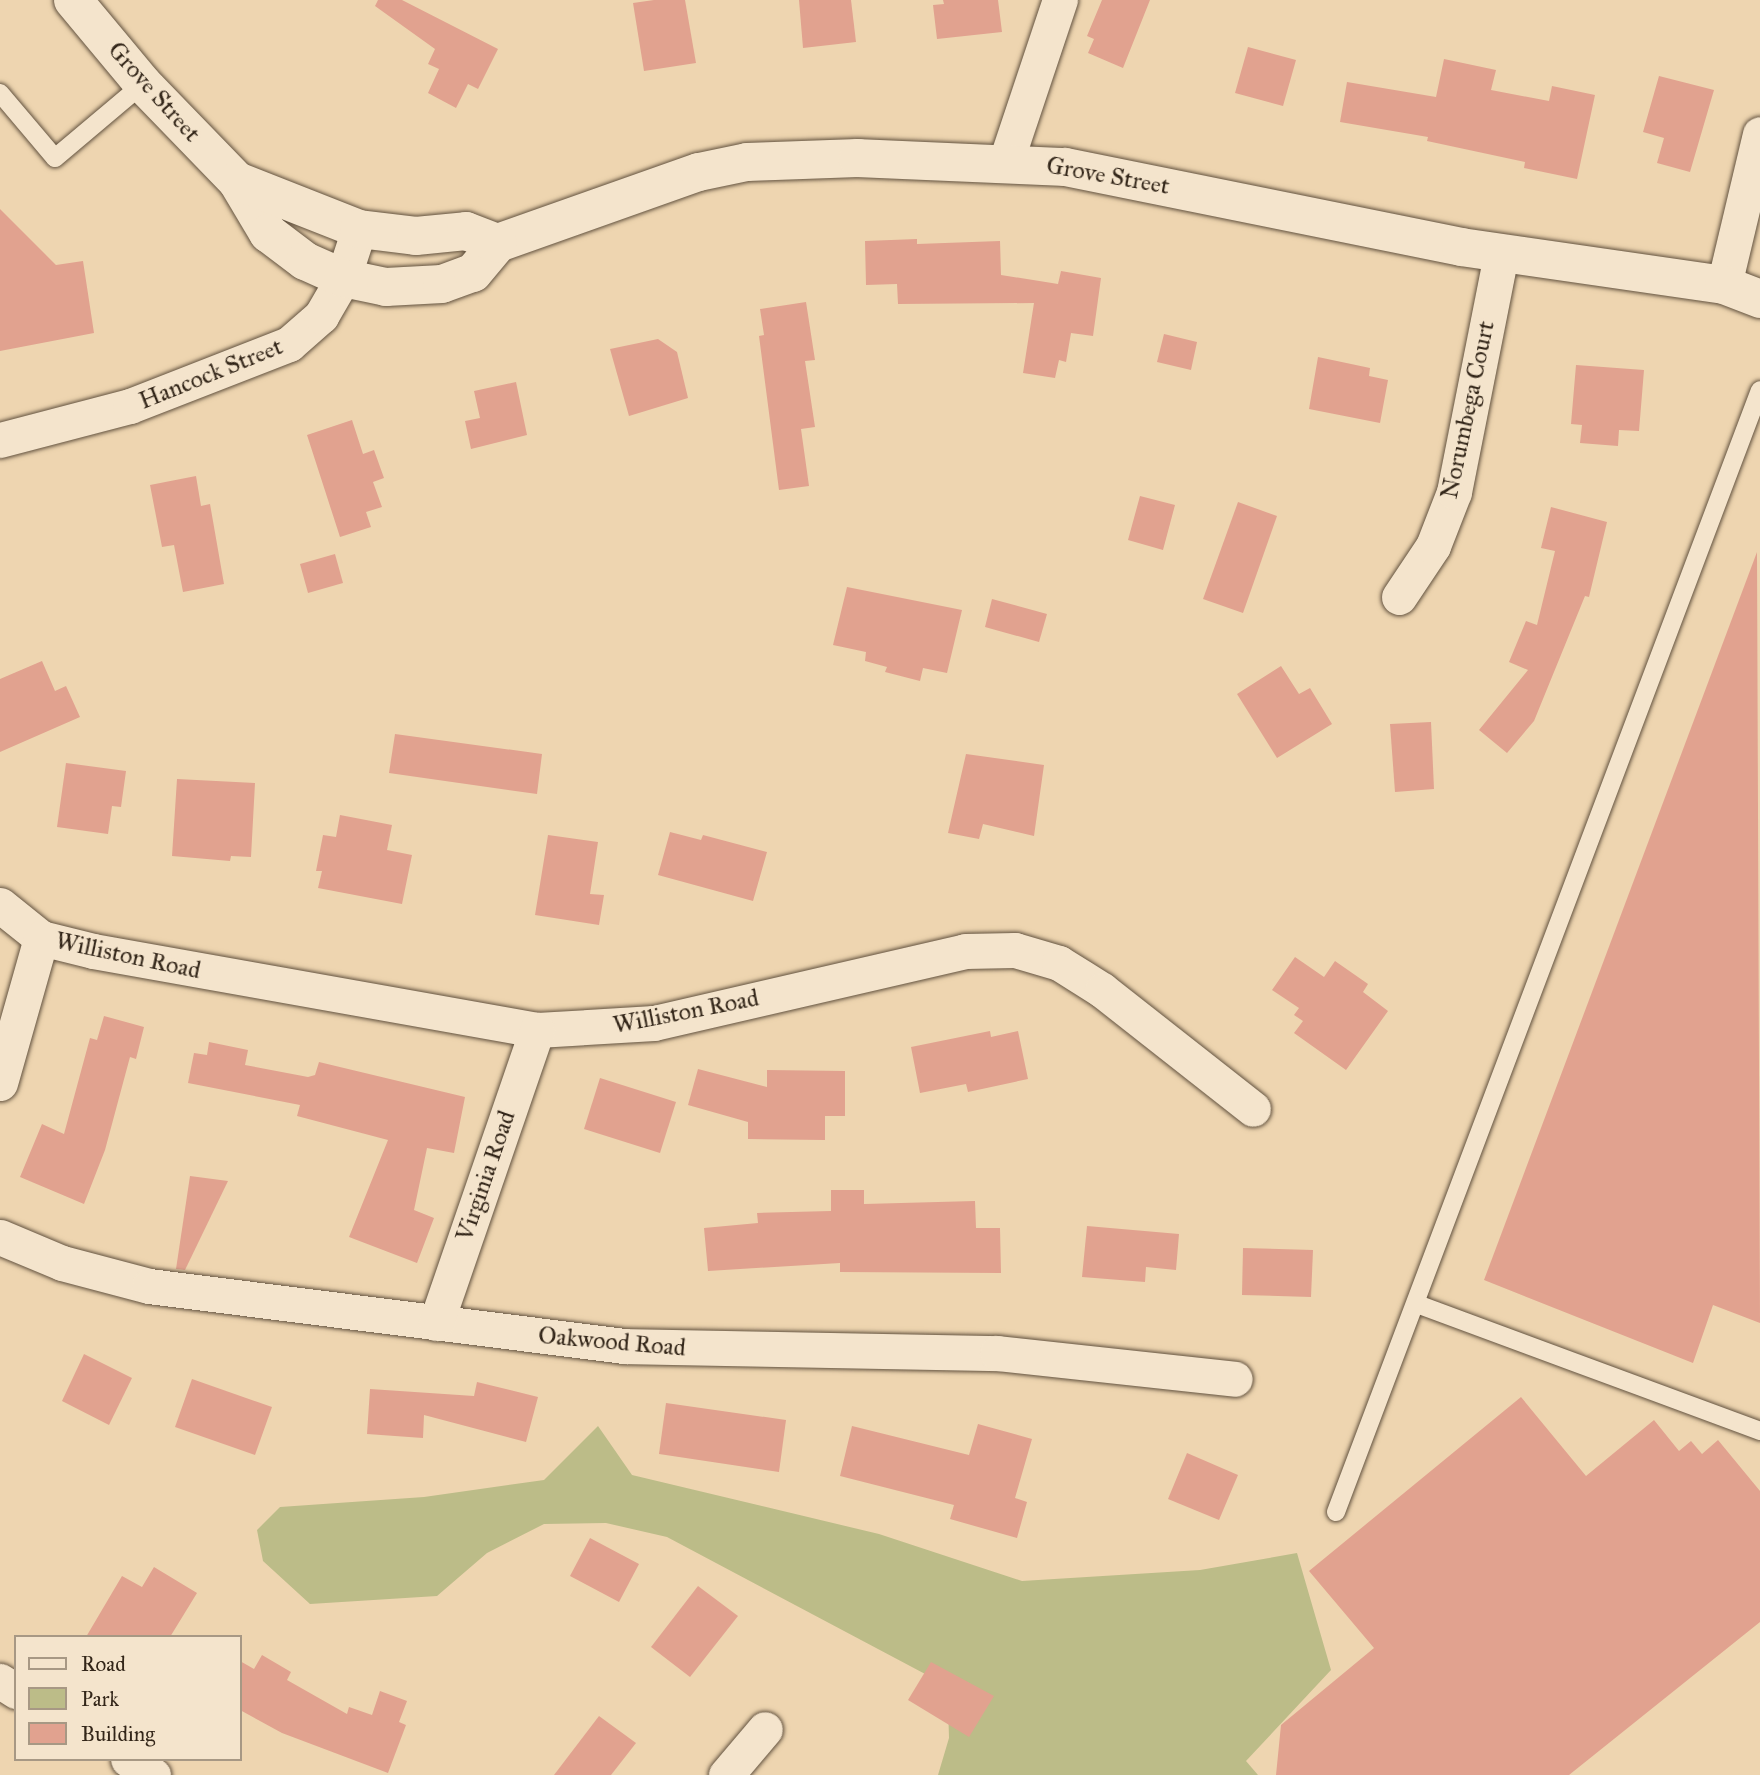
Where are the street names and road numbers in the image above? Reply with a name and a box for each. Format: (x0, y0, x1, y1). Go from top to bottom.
street label: Grove Street (102, 36, 206, 148)
street label: Grove Street (1044, 151, 1172, 201)
street label: Norumbega Court (1435, 318, 1501, 502)
street label: Hancock Street (135, 332, 287, 416)
street label: Williston Road (53, 927, 203, 985)
street label: Williston Road (611, 984, 761, 1040)
street label: Virginia Road (450, 1107, 522, 1245)
street label: Oakwood Road (537, 1321, 687, 1363)

